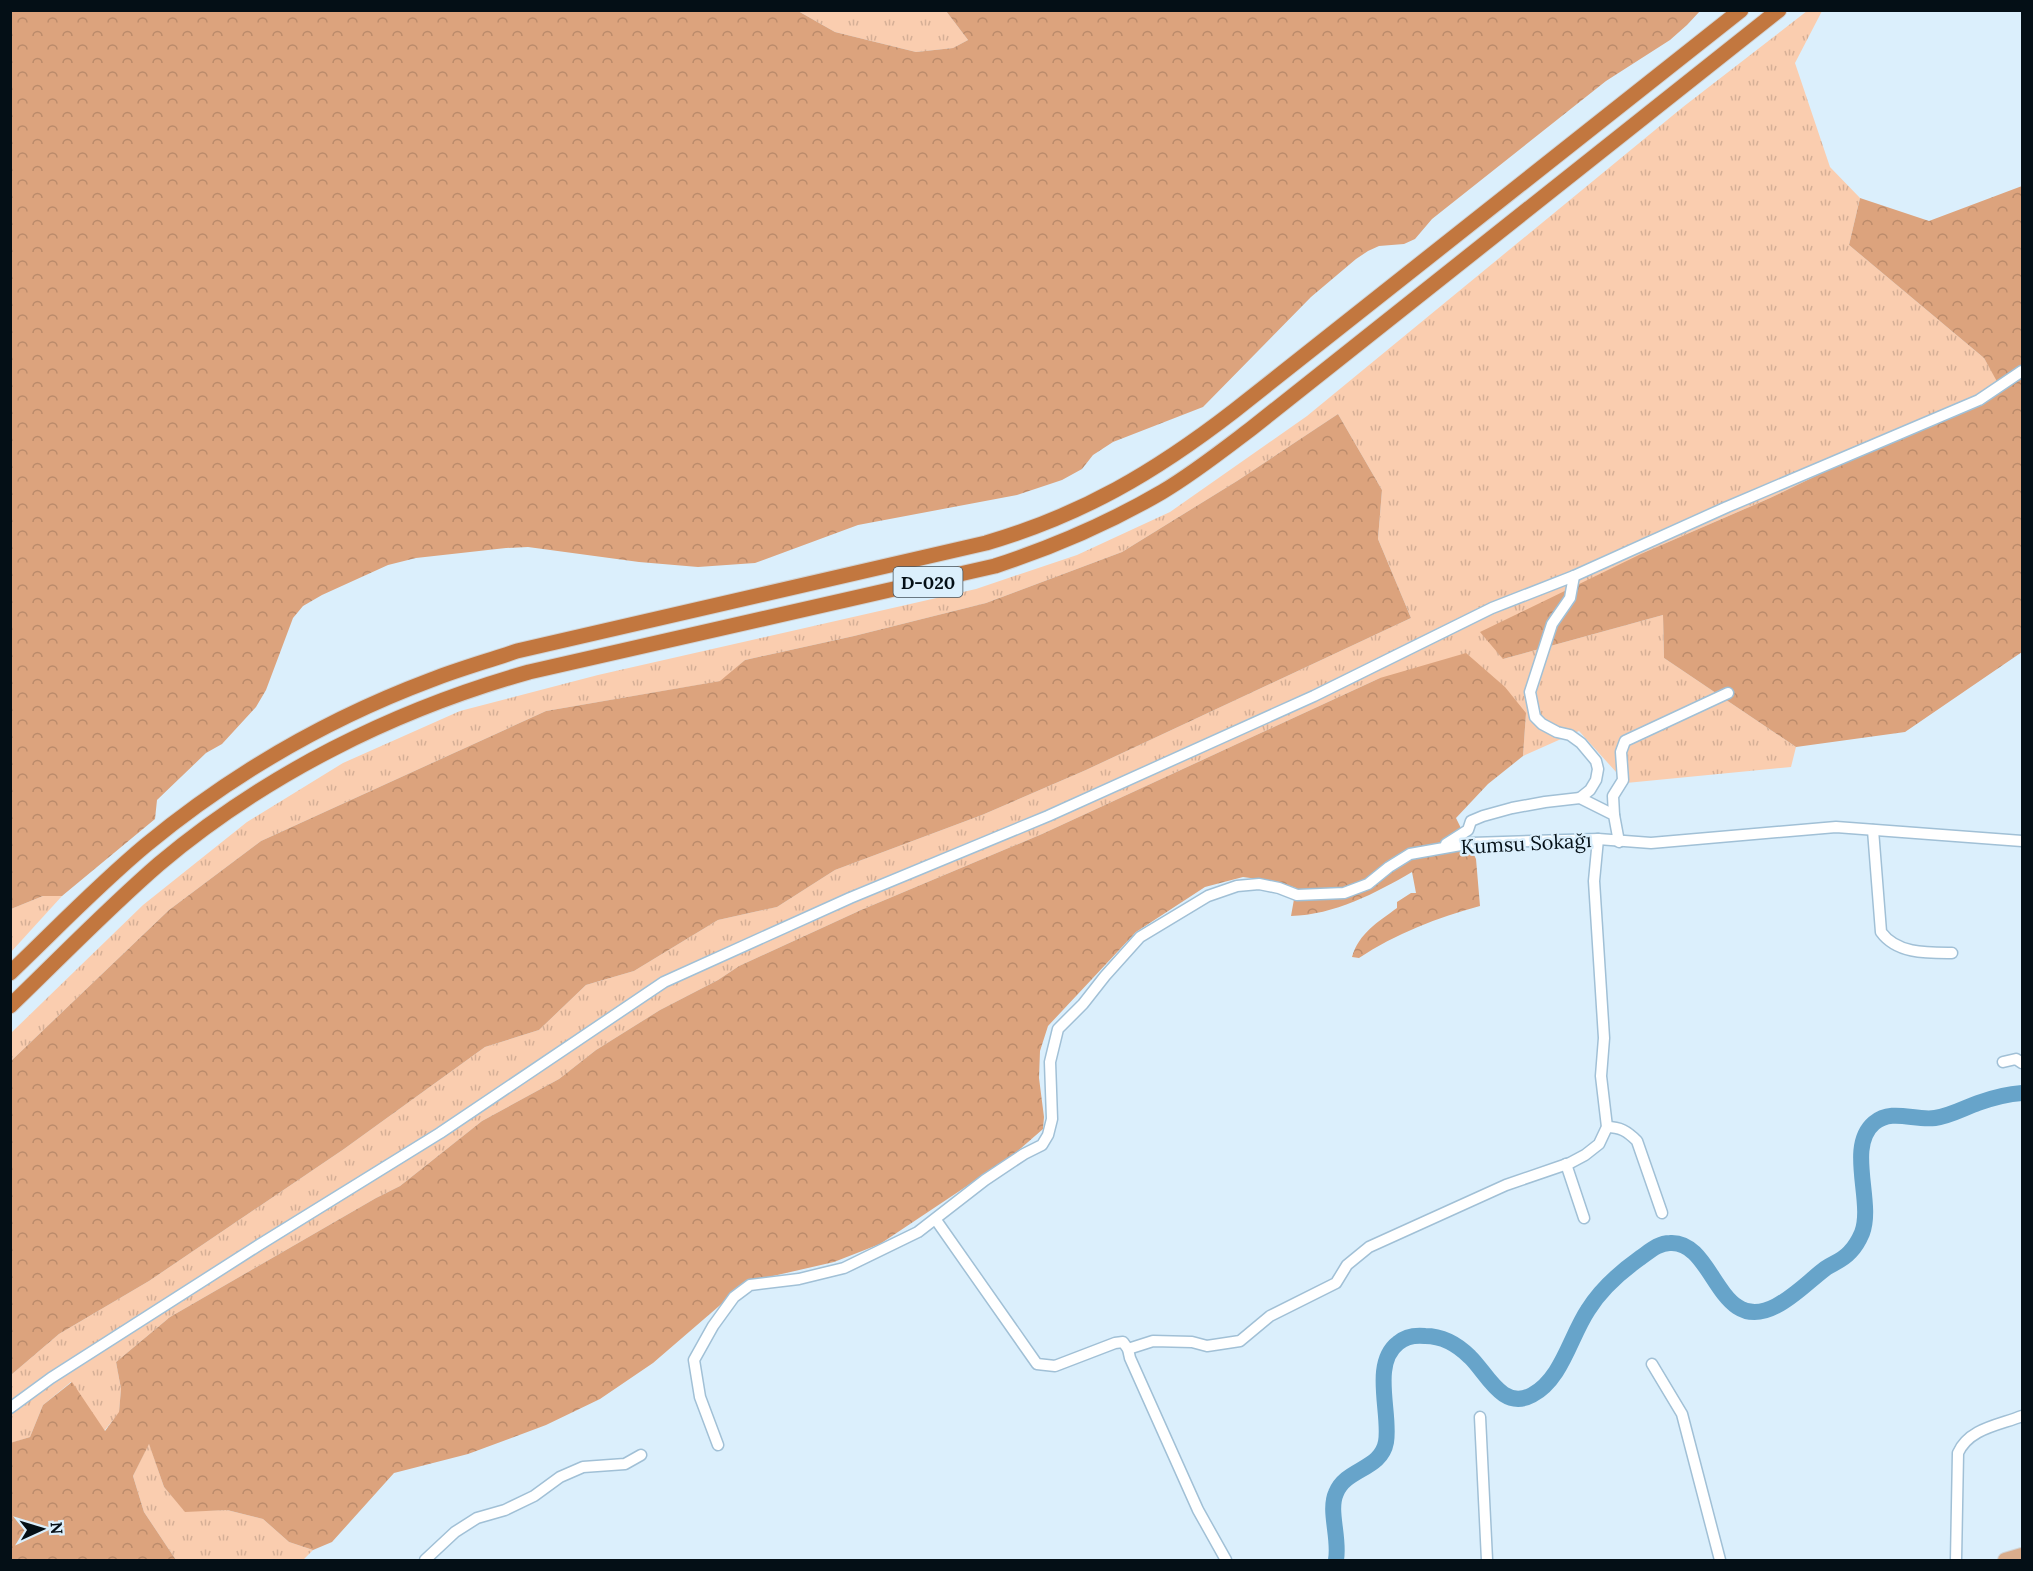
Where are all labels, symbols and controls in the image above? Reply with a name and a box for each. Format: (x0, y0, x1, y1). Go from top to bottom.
road number: D-020 (894, 567, 962, 597)
street label: Kumsu Sokağı (1460, 827, 1592, 859)
north arrow (12, 1499, 72, 1559)
text: N (47, 1521, 67, 1535)

